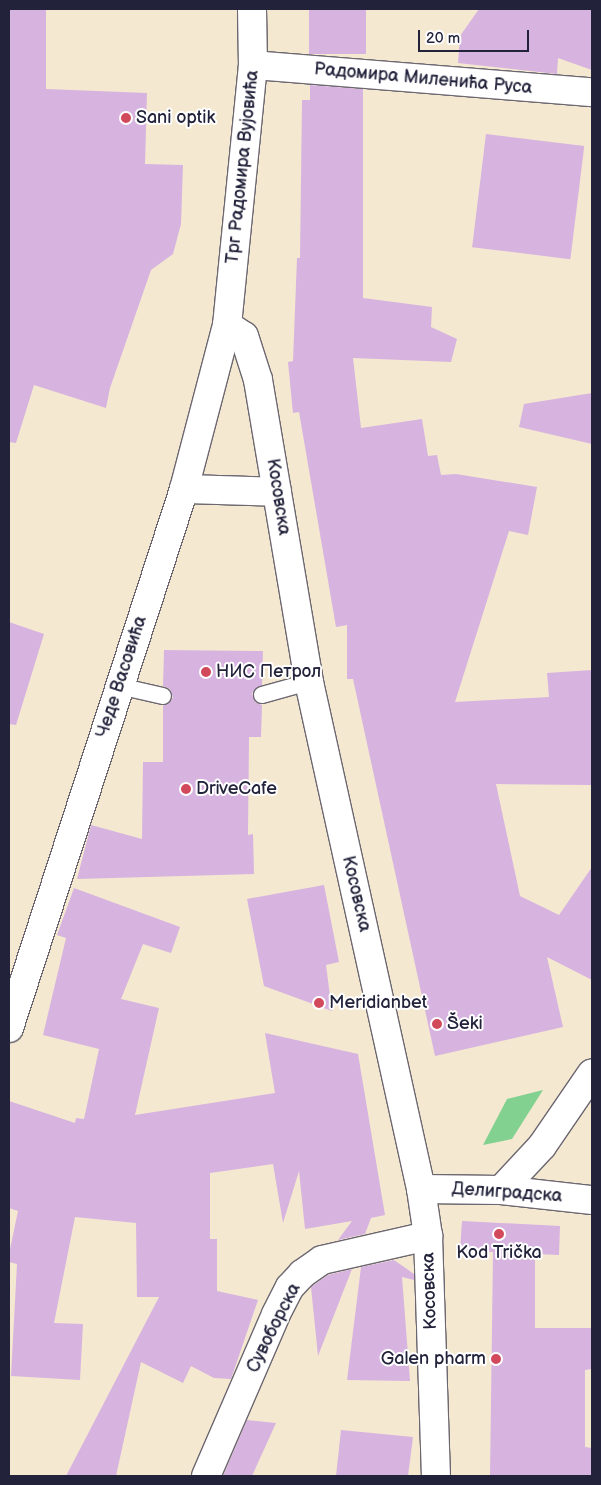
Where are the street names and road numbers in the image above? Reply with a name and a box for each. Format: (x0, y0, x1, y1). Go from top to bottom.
street label: Радомира Миленића Руса (313, 59, 533, 99)
street label: Трг Радомира Вујовића (222, 69, 264, 265)
street label: Косовска (261, 457, 295, 537)
street label: Чеде Васовића (92, 613, 152, 741)
street label: Косовска (337, 854, 375, 934)
street label: Делиградска (451, 1178, 563, 1208)
street label: Косовска (418, 1252, 442, 1330)
street label: Сувоборска (242, 1280, 306, 1376)

